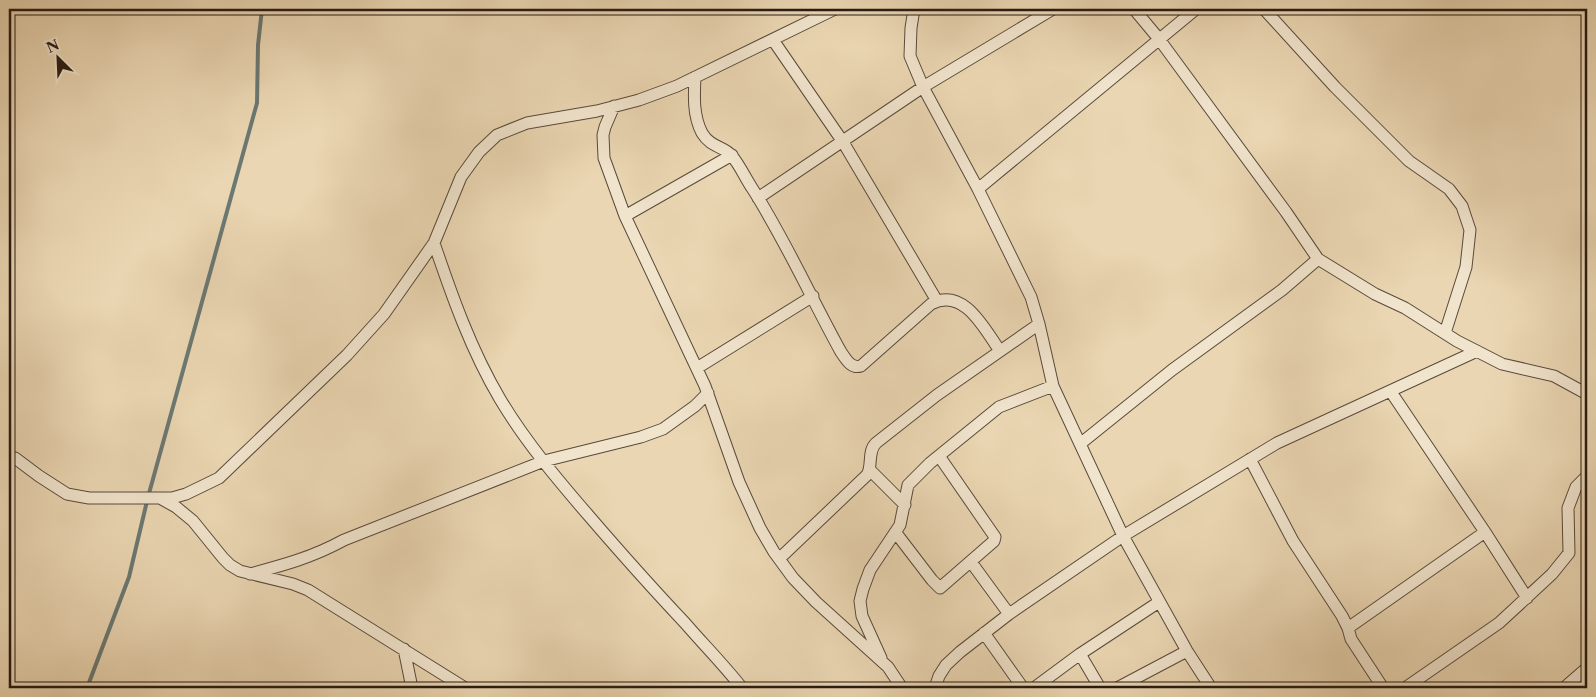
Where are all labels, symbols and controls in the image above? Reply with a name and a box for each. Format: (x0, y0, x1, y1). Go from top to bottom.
north arrow (32, 32, 82, 82)
text: N (43, 35, 62, 57)

